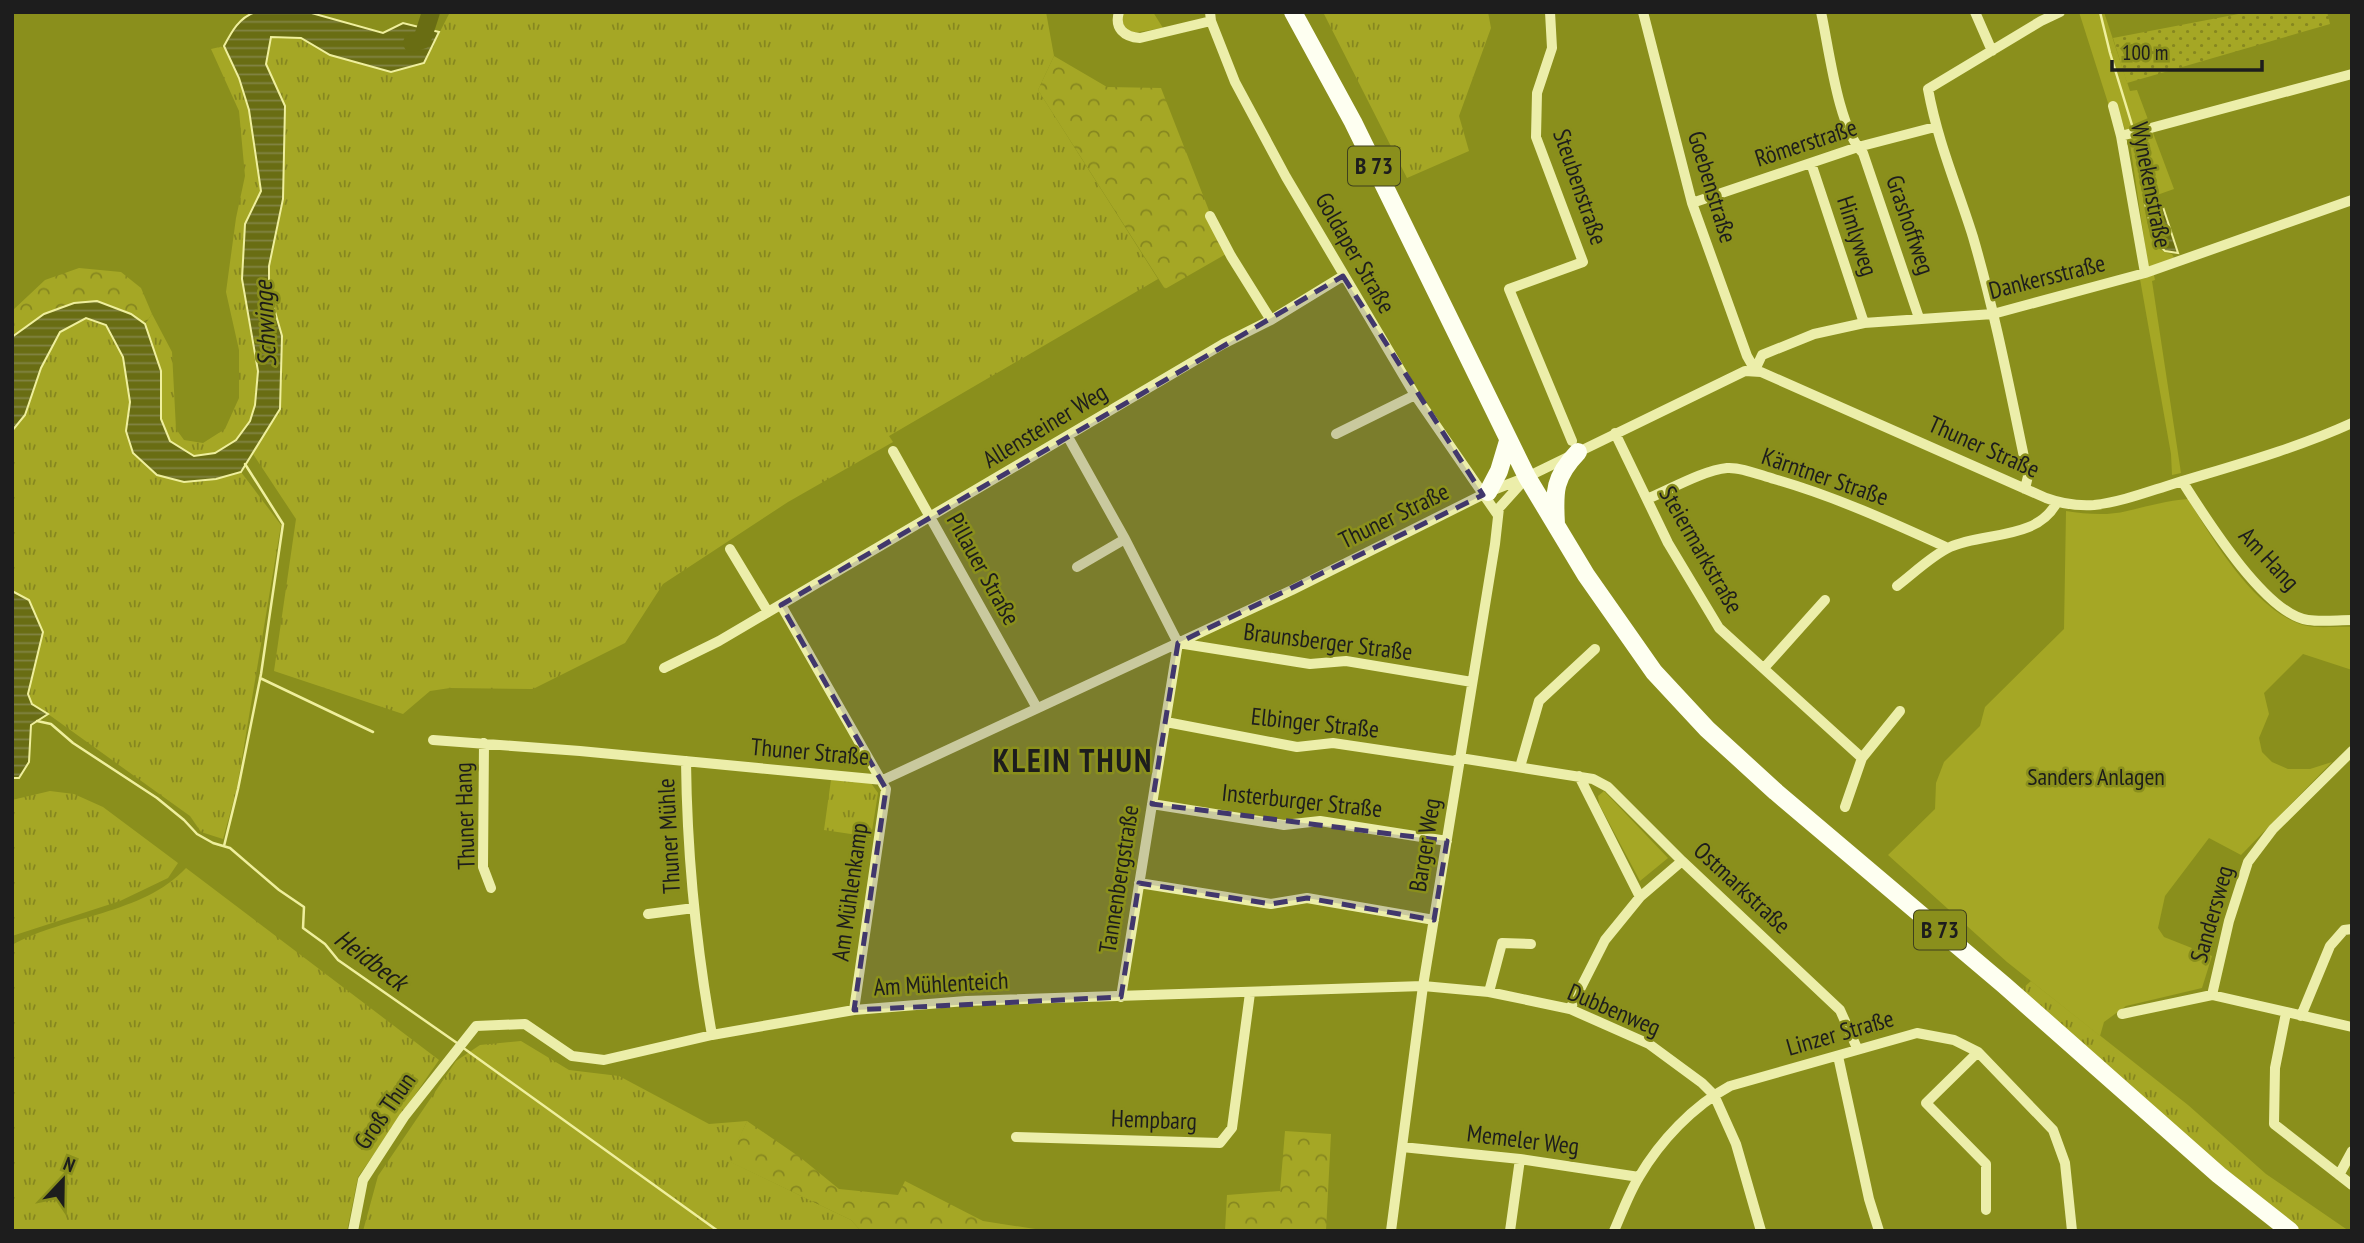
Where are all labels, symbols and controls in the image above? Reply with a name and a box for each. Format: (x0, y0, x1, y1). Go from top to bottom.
scale bar (2112, 28, 2262, 72)
text: 100 m (2122, 39, 2168, 66)
street label: Römerstraße (1751, 111, 1861, 174)
street label: Wynekenstraße (2124, 119, 2179, 250)
street label: Steubenstraße (1546, 125, 1615, 249)
street label: Goebenstraße (1681, 127, 1744, 247)
road number: B 73 (1348, 146, 1400, 186)
street label: Grashoffweg (1879, 171, 1942, 279)
street label: Goldaper Straße (1308, 187, 1402, 319)
street label: Himlyweg (1830, 192, 1885, 280)
street label: Dankersstraße (1985, 247, 2108, 306)
water label: Schwinge (246, 278, 283, 368)
street label: Allensteiner Weg (977, 376, 1113, 475)
street label: Thuner Straße (1924, 408, 2045, 485)
street label: Kärntner Straße (1758, 440, 1893, 513)
street label: Thuner Straße (1334, 476, 1454, 555)
street label: Steiermarkstraße (1653, 481, 1750, 619)
street label: Pillauer Straße (940, 507, 1027, 630)
street label: Am Hang (2232, 521, 2306, 597)
street label: Braunsberger Straße (1242, 616, 1414, 667)
street label: Elbinger Straße (1249, 700, 1381, 745)
street label: Thuner Straße (750, 731, 870, 772)
district label: KLEIN THUN (993, 739, 1153, 781)
park label: Sanders Anlagen (2027, 761, 2165, 792)
street label: Thuner Hang (447, 762, 482, 870)
street label: Thuner Mühle (650, 777, 687, 895)
street label: Insterburger Straße (1220, 777, 1384, 824)
street label: Barger Weg (1402, 796, 1447, 894)
street label: Tannenbergstraße (1091, 803, 1146, 955)
street label: Am Mühlenkamp (824, 821, 875, 963)
street label: Ostmarkstraße (1687, 835, 1797, 940)
street label: Sandersweg (2183, 862, 2240, 966)
road number: B 73 (1914, 911, 1966, 950)
water label: Heidbeck (328, 922, 417, 999)
street label: Am Mühlenteich (873, 964, 1009, 1003)
street label: Dubbenweg (1563, 976, 1666, 1043)
street label: Linzer Straße (1783, 1002, 1897, 1063)
street label: Groß Thun (347, 1066, 422, 1155)
street label: Hempbarg (1111, 1103, 1197, 1136)
street label: Memeler Weg (1465, 1117, 1581, 1162)
north arrow (28, 1145, 98, 1215)
text: N (60, 1151, 79, 1177)

